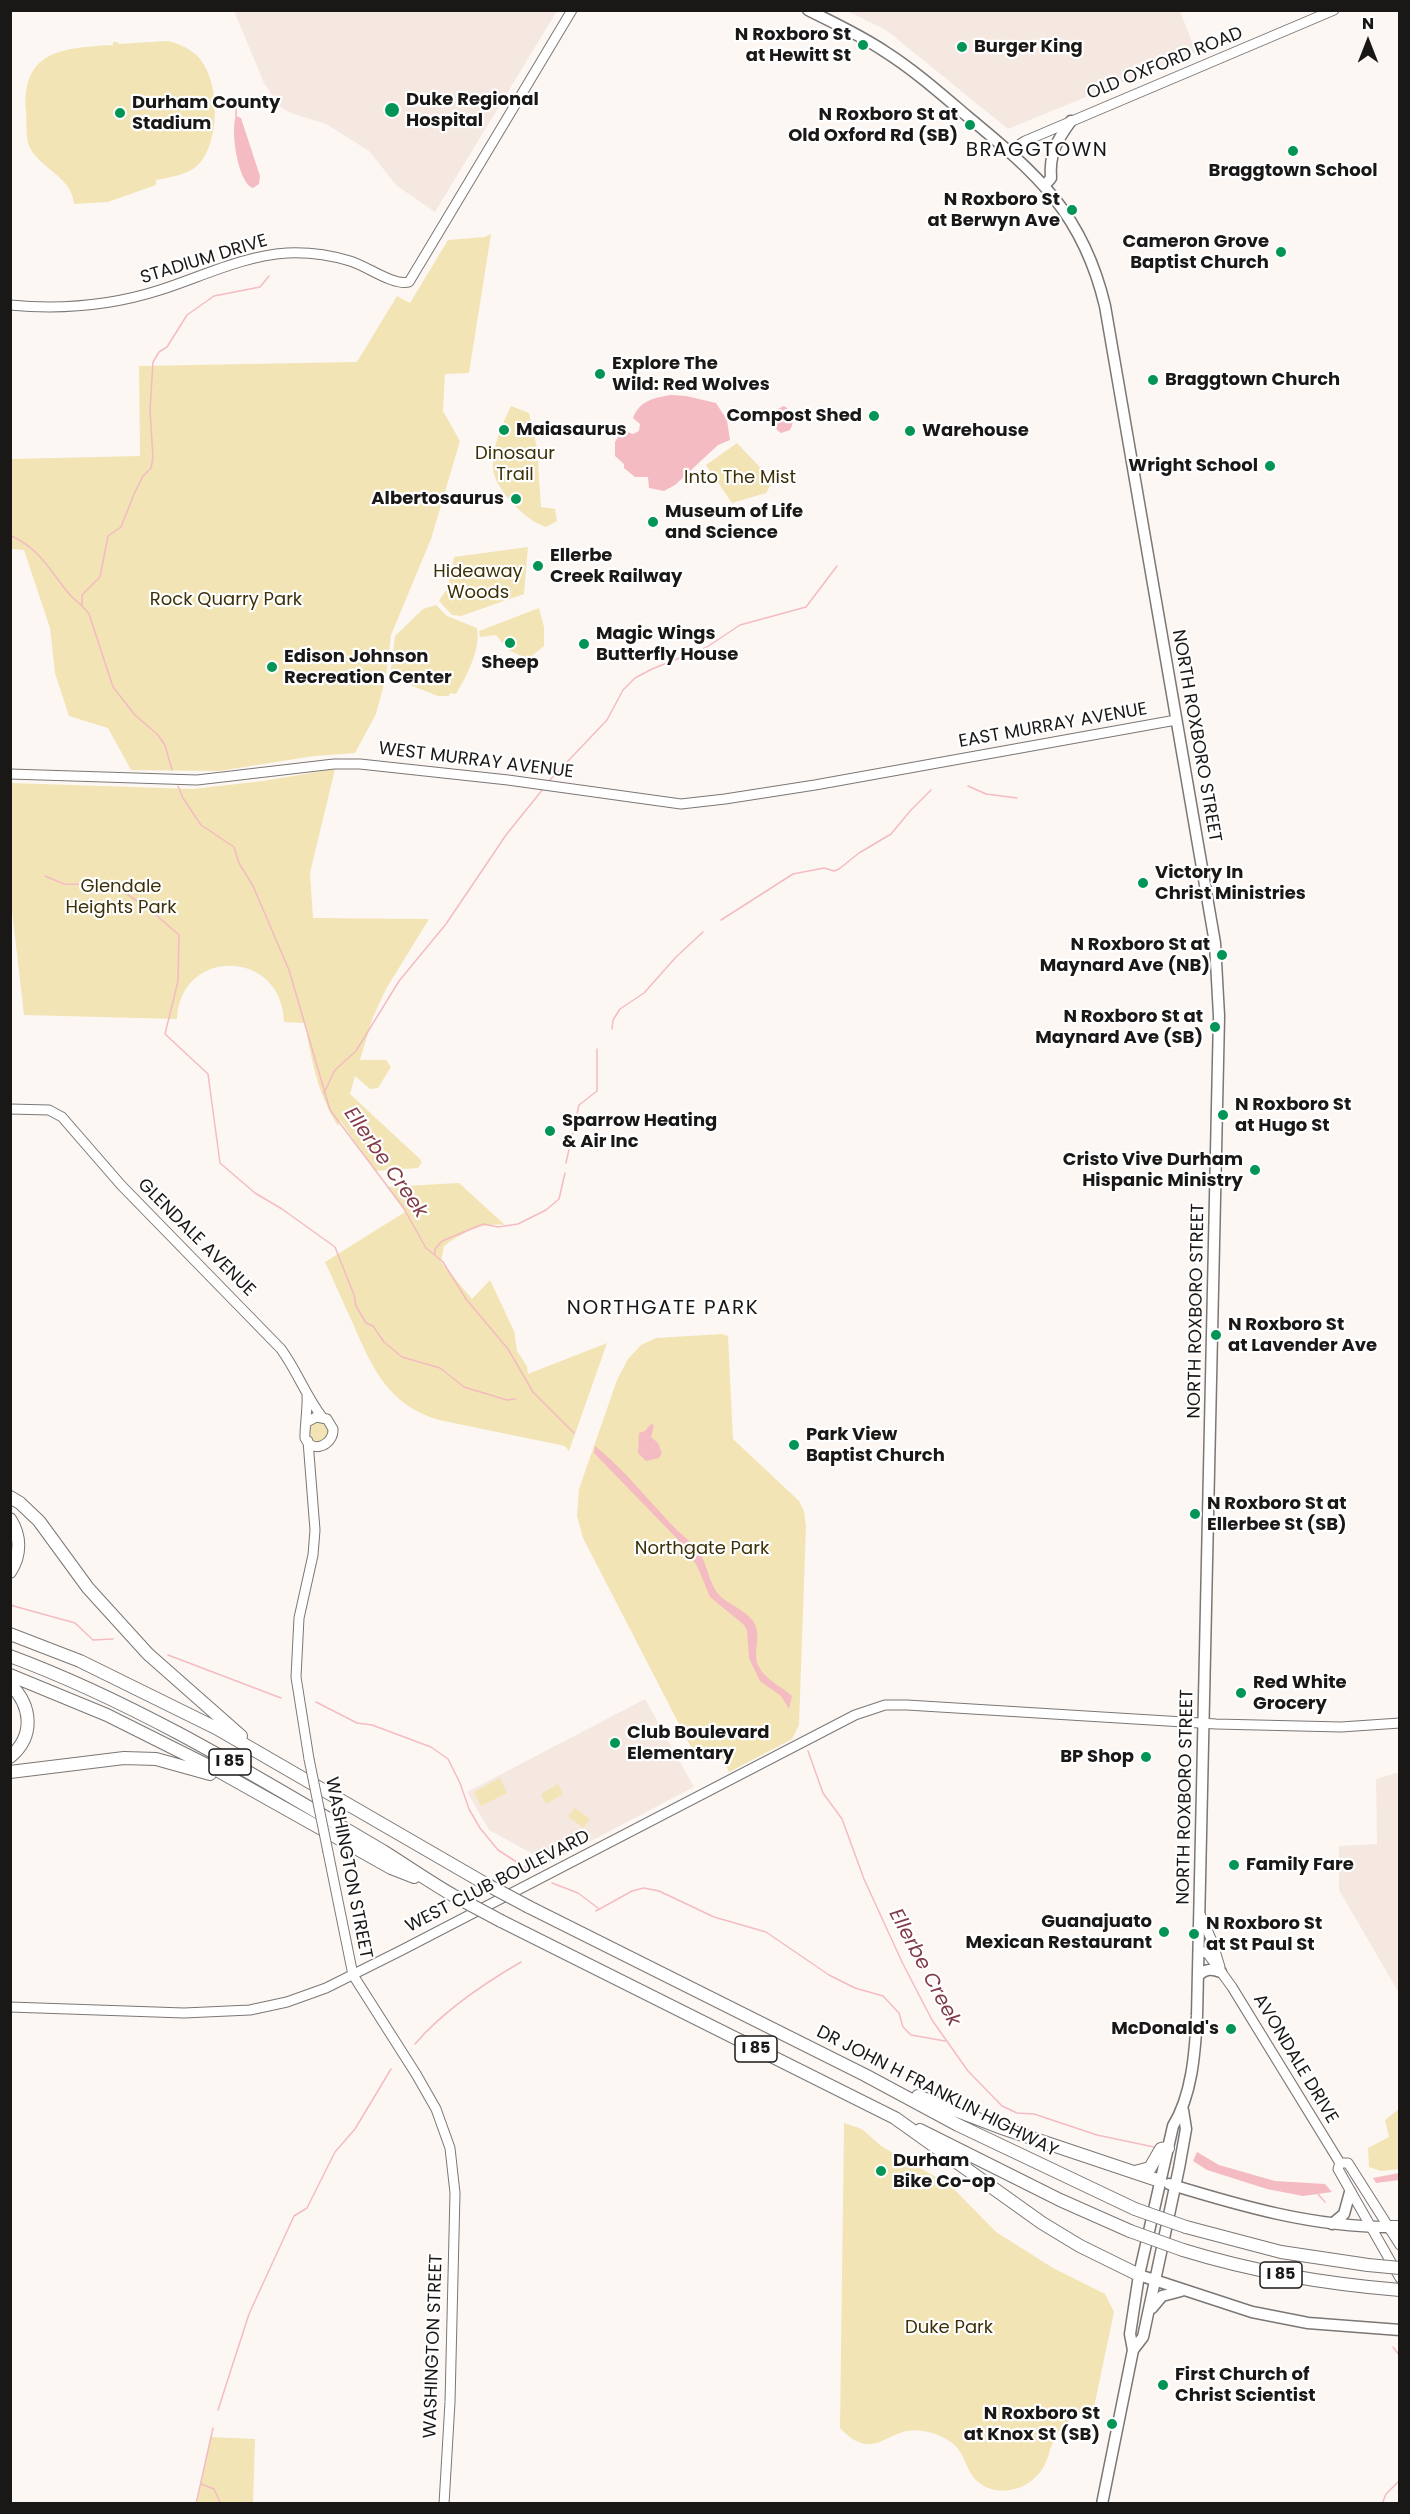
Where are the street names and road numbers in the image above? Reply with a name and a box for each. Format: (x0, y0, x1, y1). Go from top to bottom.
street label: OLD OXFORD ROAD (1084, 23, 1246, 105)
street label: STADIUM DRIVE (138, 230, 270, 290)
street label: NORTH ROXBORO STREET (1167, 628, 1225, 844)
street label: EAST MURRAY AVENUE (957, 699, 1149, 753)
street label: WEST MURRAY AVENUE (377, 738, 575, 784)
street label: GLENDALE AVENUE (133, 1175, 259, 1301)
street label: NORTH ROXBORO STREET (1184, 1203, 1210, 1419)
street label: NORTH ROXBORO STREET (1173, 1689, 1199, 1905)
road number: I 85 (209, 1749, 251, 1775)
street label: WASHINGTON STREET (320, 1775, 376, 1961)
street label: WEST CLUB BOULEVARD (402, 1826, 594, 1938)
street label: AVONDALE DRIVE (1248, 1990, 1342, 2128)
street label: DR JOHN H FRANKLIN HIGHWAY (813, 2022, 1061, 2162)
road number: I 85 (735, 2036, 777, 2062)
street label: WASHINGTON STREET (420, 2253, 448, 2439)
road number: I 85 (1260, 2262, 1302, 2288)

